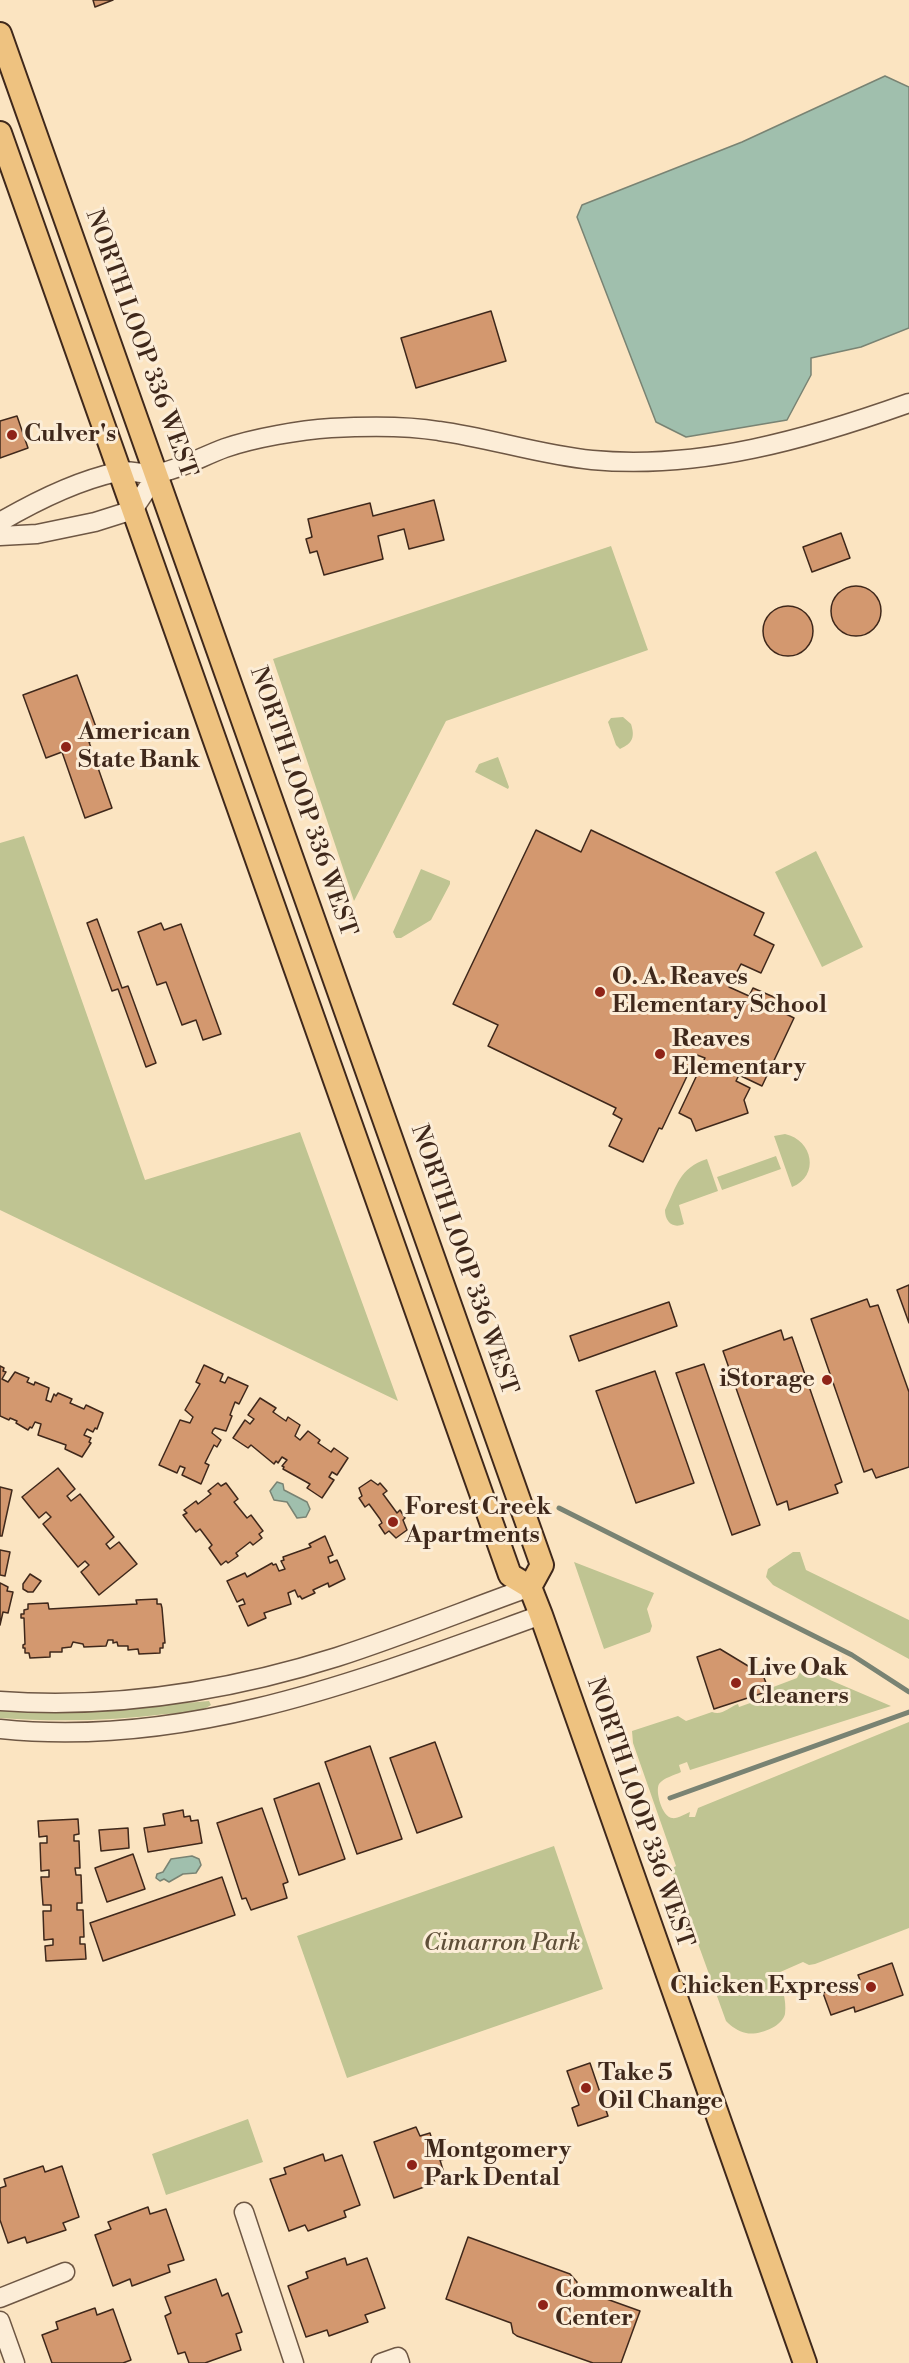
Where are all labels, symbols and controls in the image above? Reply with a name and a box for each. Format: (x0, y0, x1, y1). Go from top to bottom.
street label: NORTH LOOP 336 WEST (78, 206, 202, 482)
place label: Culver's (24, 421, 116, 449)
marker: Culver's (5, 428, 19, 442)
street label: NORTH LOOP 336 WEST (242, 663, 362, 941)
place label: American State Bank (78, 719, 200, 775)
marker: American State Bank (59, 740, 73, 754)
place label: O. A. Reaves Elementary School (612, 964, 827, 1020)
marker: O. A. Reaves Elementary School (593, 985, 607, 999)
place label: Reaves Elementary (672, 1026, 806, 1082)
marker: Reaves Elementary (653, 1047, 667, 1061)
street label: NORTH LOOP 336 WEST (403, 1121, 523, 1399)
place label: iStorage (719, 1366, 815, 1394)
marker: iStorage (820, 1373, 834, 1387)
place label: Forest Creek Apartments (405, 1494, 551, 1550)
marker: Forest Creek Apartments (386, 1515, 400, 1529)
place label: Live Oak Cleaners (748, 1655, 849, 1711)
street label: NORTH LOOP 336 WEST (579, 1674, 699, 1952)
marker: Live Oak Cleaners (729, 1676, 743, 1690)
park label: Cimarron Park (424, 1930, 580, 1958)
place label: Chicken Express (670, 1973, 859, 2001)
marker: Chicken Express (864, 1980, 878, 1994)
place label: Take 5 Oil Change (598, 2060, 723, 2116)
marker: Take 5 Oil Change (579, 2081, 593, 2095)
place label: Montgomery Park Dental (424, 2137, 571, 2193)
marker: Montgomery Park Dental (405, 2158, 419, 2172)
place label: Commonwealth Center (555, 2277, 733, 2333)
marker: Commonwealth Center (536, 2298, 550, 2312)

